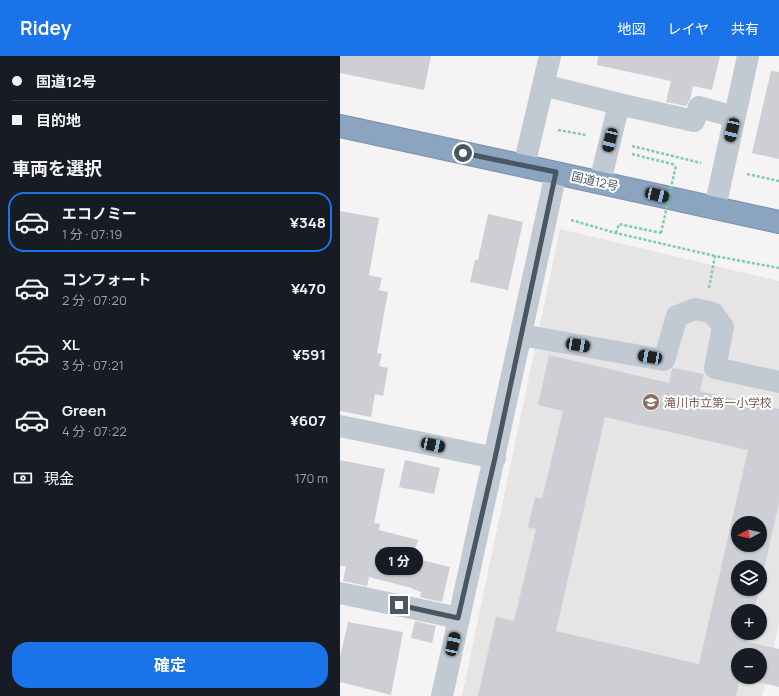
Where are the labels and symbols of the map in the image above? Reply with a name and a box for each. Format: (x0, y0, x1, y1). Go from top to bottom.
car (723, 117, 741, 143)
car (601, 127, 619, 153)
route start (454, 144, 472, 162)
street label: 国道12号 (570, 167, 620, 195)
car (644, 186, 670, 204)
car (565, 337, 591, 353)
car (637, 349, 663, 365)
school or university icon: 滝川市立第一小学校 (641, 392, 661, 412)
place label: 滝川市立第一小学校 (664, 394, 772, 411)
car (420, 437, 446, 453)
north arrow (731, 516, 767, 552)
callout: 1 分 (375, 547, 423, 575)
route end (390, 596, 408, 614)
car (445, 631, 461, 657)

